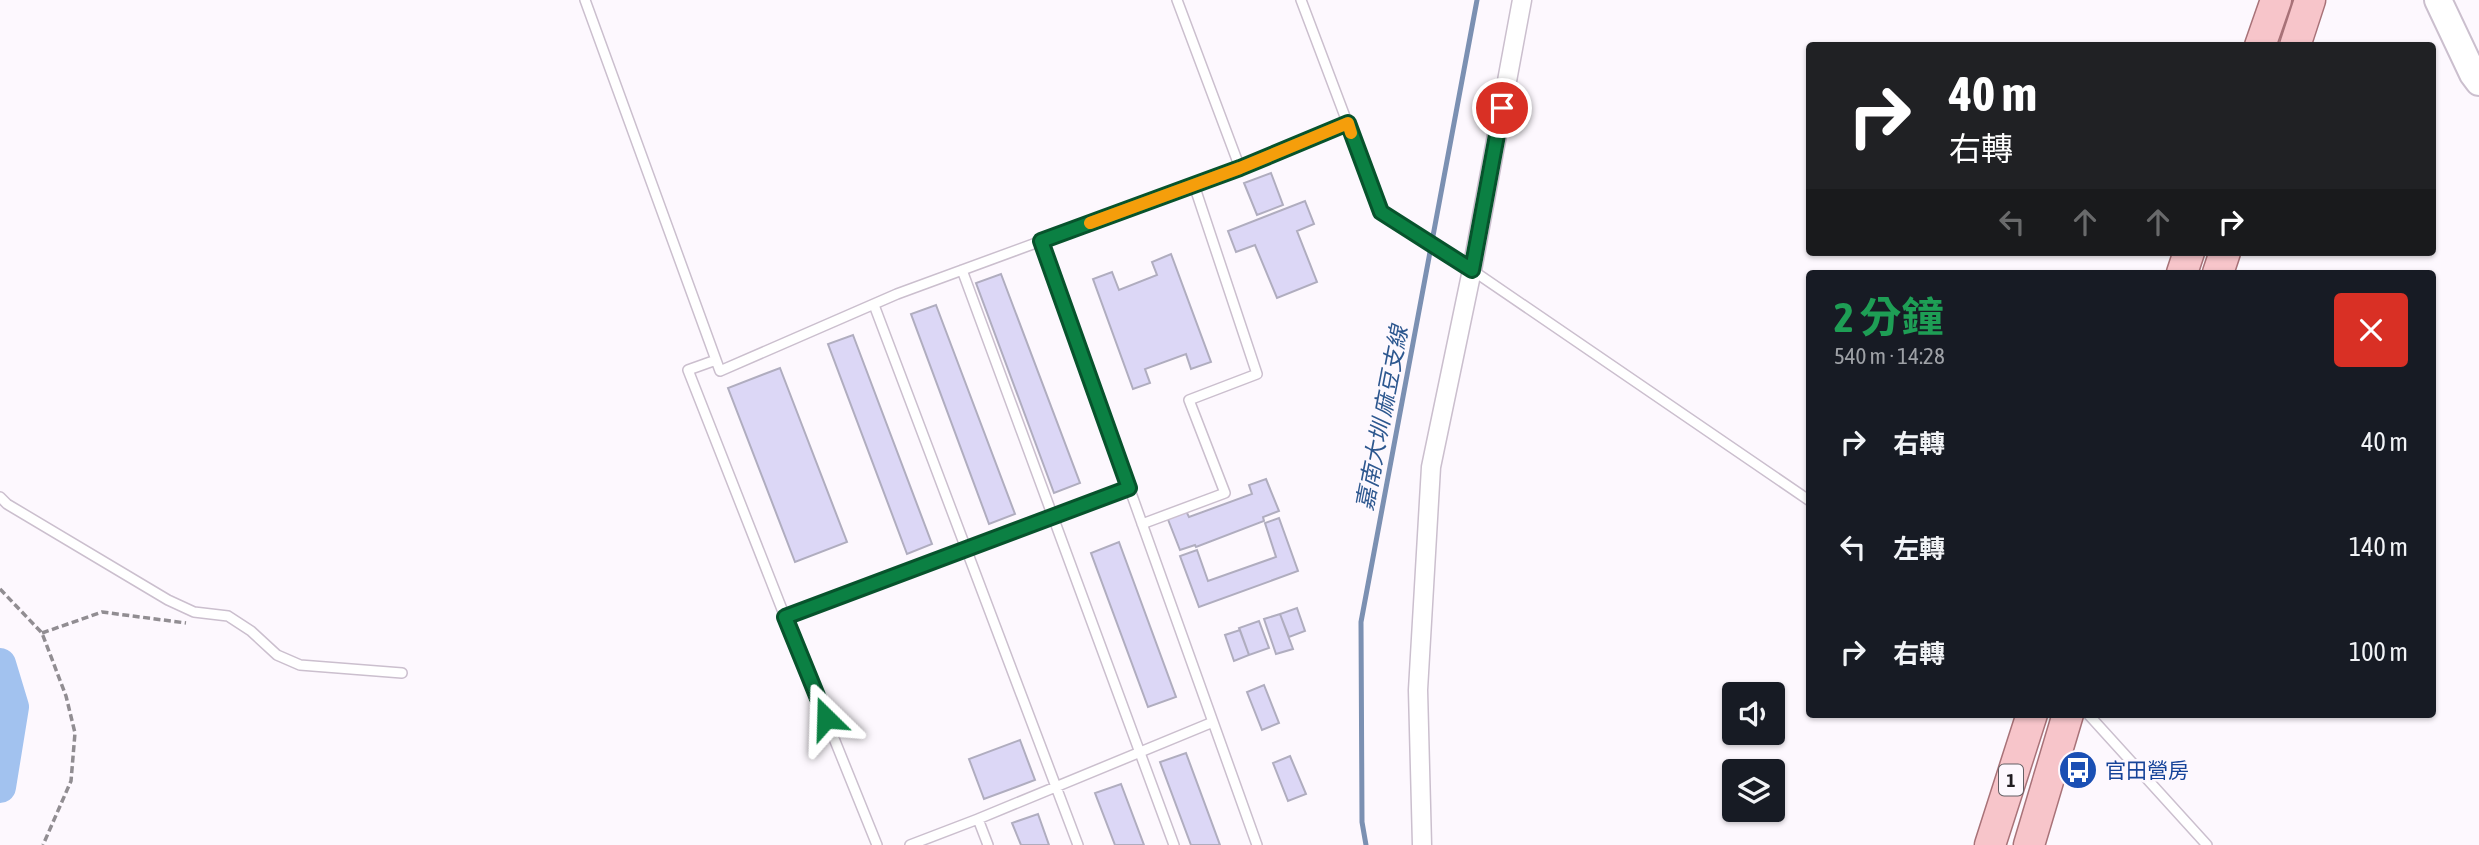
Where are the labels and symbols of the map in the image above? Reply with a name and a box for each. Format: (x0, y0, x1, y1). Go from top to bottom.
pin (1472, 78, 1532, 138)
water label: 嘉南大圳 麻豆支線 (1351, 321, 1413, 512)
position arrow (789, 681, 863, 755)
bus stop icon: 官田營房 (2057, 749, 2099, 791)
place label: 官田營房 (2105, 758, 2189, 782)
road number: 1 (1999, 764, 2023, 796)

